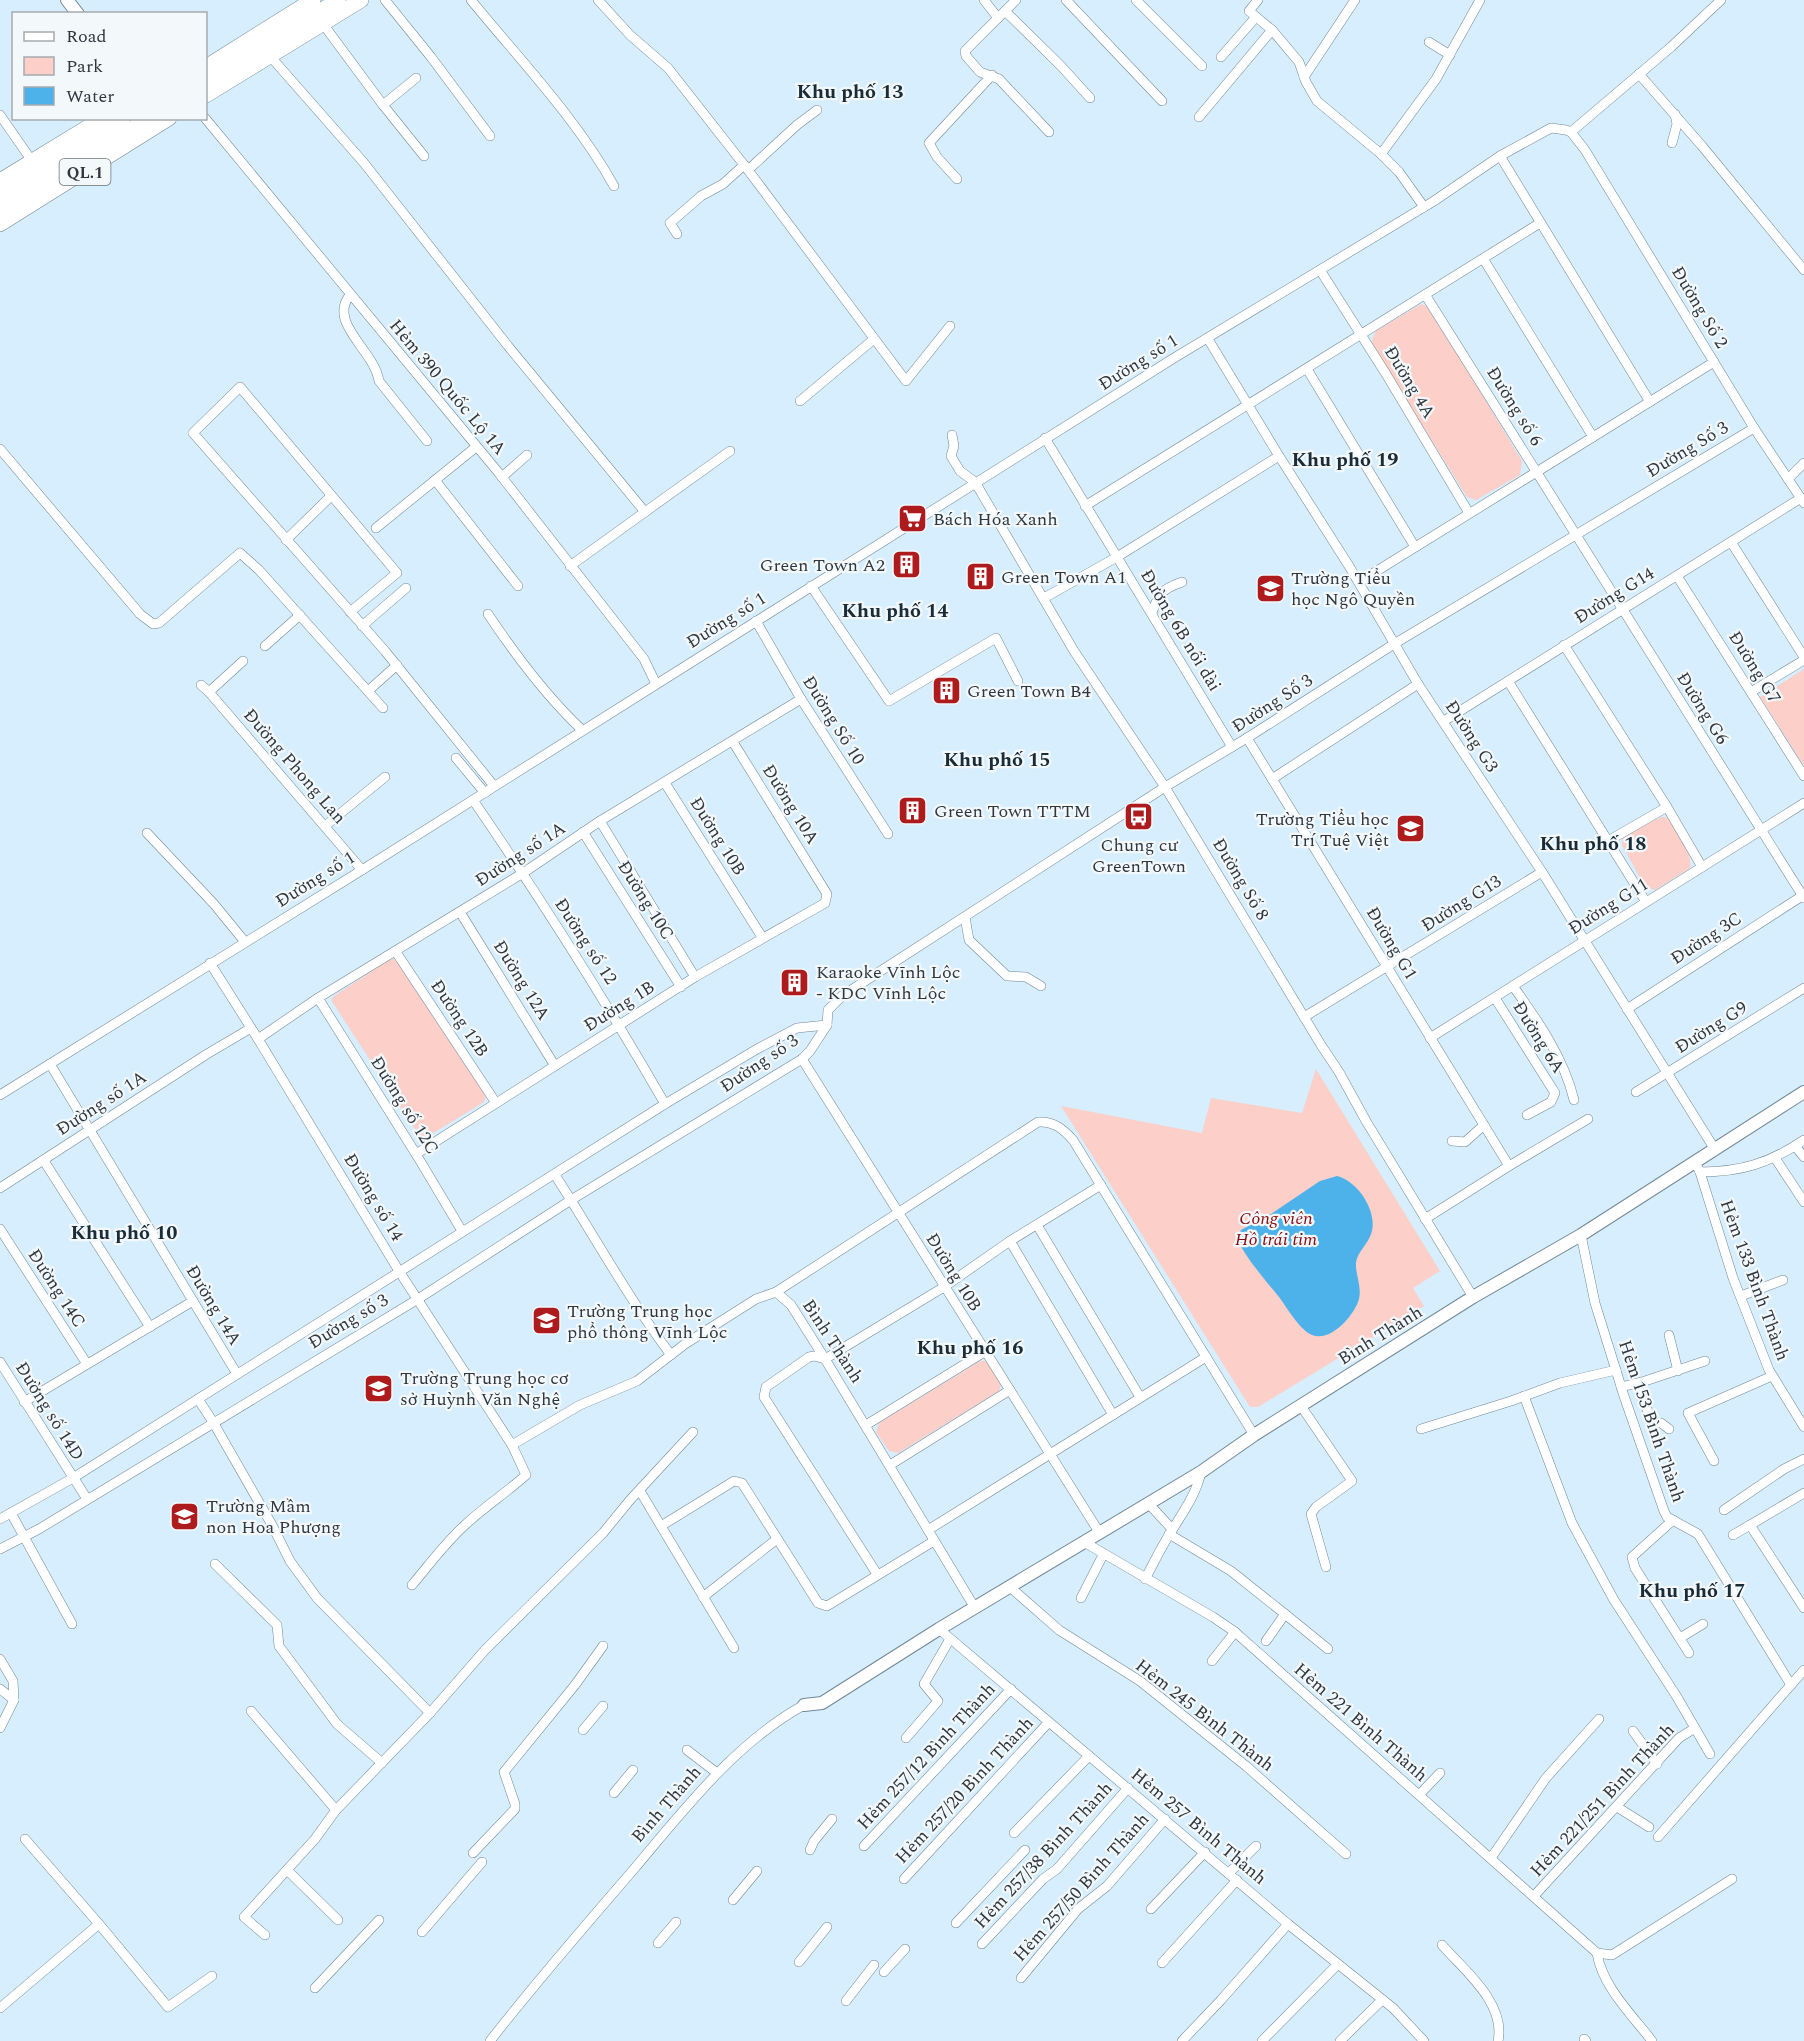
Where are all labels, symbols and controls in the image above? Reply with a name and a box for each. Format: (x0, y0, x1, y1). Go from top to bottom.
legend (12, 12, 207, 120)
text: Road (66, 23, 107, 50)
text: Park (66, 53, 103, 80)
district label: Khu phố 13 (797, 77, 904, 107)
text: Water (66, 83, 114, 110)
road number: QL.1 (60, 159, 110, 185)
street label: Đường Số 2 (1664, 261, 1735, 353)
street label: Hẻm 390 Quốc Lộ 1A (382, 313, 513, 461)
street label: Đường số 1 (1093, 327, 1183, 398)
street label: Đường 4A (1377, 341, 1442, 424)
street label: Đường số 6 (1479, 361, 1550, 451)
street label: Đường Số 3 (1641, 414, 1733, 485)
district label: Khu phố 19 (1292, 445, 1399, 475)
supermarket icon: Bách Hóa Xanh (896, 503, 928, 535)
place label: Bách Hóa Xanh (933, 506, 1058, 533)
building icon: Green Town A2 (890, 549, 922, 581)
place label: Green Town A2 (760, 552, 885, 579)
street label: Đường G14 (1569, 560, 1660, 631)
building icon: Green Town A1 (964, 561, 996, 593)
place label: Green Town A1 (1001, 564, 1126, 591)
street label: Đường 6B nối dài (1133, 564, 1228, 697)
place label: Trường Tiểu học Ngô Quyền (1291, 565, 1415, 613)
school or university icon: Trường Tiểu học Ngô Quyền (1254, 572, 1286, 604)
street label: Đường số 1 (681, 585, 771, 656)
district label: Khu phố 14 (842, 596, 949, 626)
street label: Đường G7 (1722, 626, 1788, 709)
street label: Đường Số 3 (1226, 667, 1318, 740)
street label: Đường G6 (1670, 667, 1736, 750)
street label: Đường Số 10 (795, 670, 872, 770)
building icon: Green Town B4 (930, 675, 962, 707)
place label: Green Town B4 (967, 678, 1091, 705)
street label: Đường G3 (1438, 695, 1505, 778)
street label: Đường Phong Lan (237, 703, 353, 830)
district label: Khu phố 15 (944, 745, 1051, 775)
street label: Đường 10A (755, 759, 826, 850)
street label: Đường 10B (683, 792, 752, 881)
building icon: Green Town TTTM (897, 795, 929, 827)
place label: Green Town TTTM (934, 798, 1091, 825)
bus stop icon: Chung cư GreenTown (1123, 800, 1155, 832)
place label: Trường Tiểu học Trí Tuệ Việt (1256, 806, 1389, 854)
school or university icon: Trường Tiểu học Trí Tuệ Việt (1394, 813, 1426, 845)
street label: Đường số 1A (470, 815, 571, 894)
district label: Khu phố 18 (1540, 829, 1647, 859)
place label: Chung cư GreenTown (1092, 832, 1186, 880)
street label: Đường Số 8 (1205, 833, 1276, 925)
street label: Đường số 1 (270, 844, 360, 915)
street label: Đường 10C (610, 855, 681, 945)
street label: Đường G13 (1416, 868, 1507, 939)
street label: Đường G11 (1563, 871, 1654, 942)
street label: Đường số 12 (547, 893, 624, 990)
street label: Đường G1 (1359, 901, 1424, 985)
street label: Đường 3C (1665, 905, 1747, 972)
street label: Đường 12A (486, 935, 557, 1026)
place label: Karaoke Vĩnh Lộc - KDC Vĩnh Lộc (816, 959, 960, 1007)
building icon: Karaoke Vĩnh Lộc - KDC Vĩnh Lộc (779, 966, 811, 998)
street label: Đường 12B (424, 974, 495, 1062)
street label: Đường 1B (578, 974, 660, 1039)
street label: Đường G9 (1670, 994, 1753, 1060)
street label: Đường 6A (1506, 996, 1571, 1079)
street label: Đường số 3 (715, 1027, 804, 1100)
street label: Đường số 12C (364, 1051, 446, 1160)
street label: Đường số 1A (51, 1064, 152, 1143)
street label: Đường số 14 (337, 1148, 411, 1246)
street label: Hẻm 133 Bình Thành (1713, 1196, 1796, 1365)
park label: Công viên Hồ trái tim (1235, 1205, 1317, 1253)
district label: Khu phố 10 (71, 1218, 178, 1248)
street label: Đường 10B (919, 1228, 988, 1317)
street label: Đường 14C (21, 1243, 92, 1333)
street label: Đường 14A (179, 1260, 248, 1351)
street label: Đường số 3 (303, 1287, 394, 1356)
street label: Bình Thành (795, 1294, 870, 1389)
place label: Trường Trung học phổ thông Vĩnh Lộc (567, 1298, 727, 1346)
street label: Bình Thành (1333, 1299, 1428, 1372)
school or university icon: Trường Trung học phổ thông Vĩnh Lộc (530, 1305, 562, 1337)
district label: Khu phố 16 (917, 1333, 1024, 1363)
street label: Hẻm 153 Bình Thành (1611, 1336, 1692, 1506)
street label: Đường số 14D (8, 1356, 91, 1466)
place label: Trường Trung học cơ sở Huỳnh Văn Nghệ (400, 1365, 569, 1413)
school or university icon: Trường Trung học cơ sở Huỳnh Văn Nghệ (363, 1372, 395, 1404)
place label: Trường Mầm non Hoa Phượng (206, 1493, 341, 1541)
school or university icon: Trường Mầm non Hoa Phượng (169, 1500, 201, 1532)
district label: Khu phố 17 (1639, 1576, 1746, 1606)
street label: Hẻm 245 Bình Thành (1129, 1652, 1280, 1778)
street label: Hẻm 221 Bình Thành (1288, 1656, 1434, 1788)
street label: Hẻm 257/12 Bình Thành (851, 1677, 1002, 1836)
street label: Hẻm 257/20 Bình Thành (889, 1711, 1040, 1870)
street label: Hẻm 221/251 Bình Thành (1524, 1717, 1681, 1883)
street label: Bình Thành (625, 1760, 708, 1849)
street label: Hẻm 257 Bình Thành (1125, 1761, 1272, 1891)
street label: Hẻm 257/38 Bình Thành (968, 1776, 1119, 1935)
street label: Hẻm 257/50 Bình Thành (1007, 1807, 1156, 1968)

